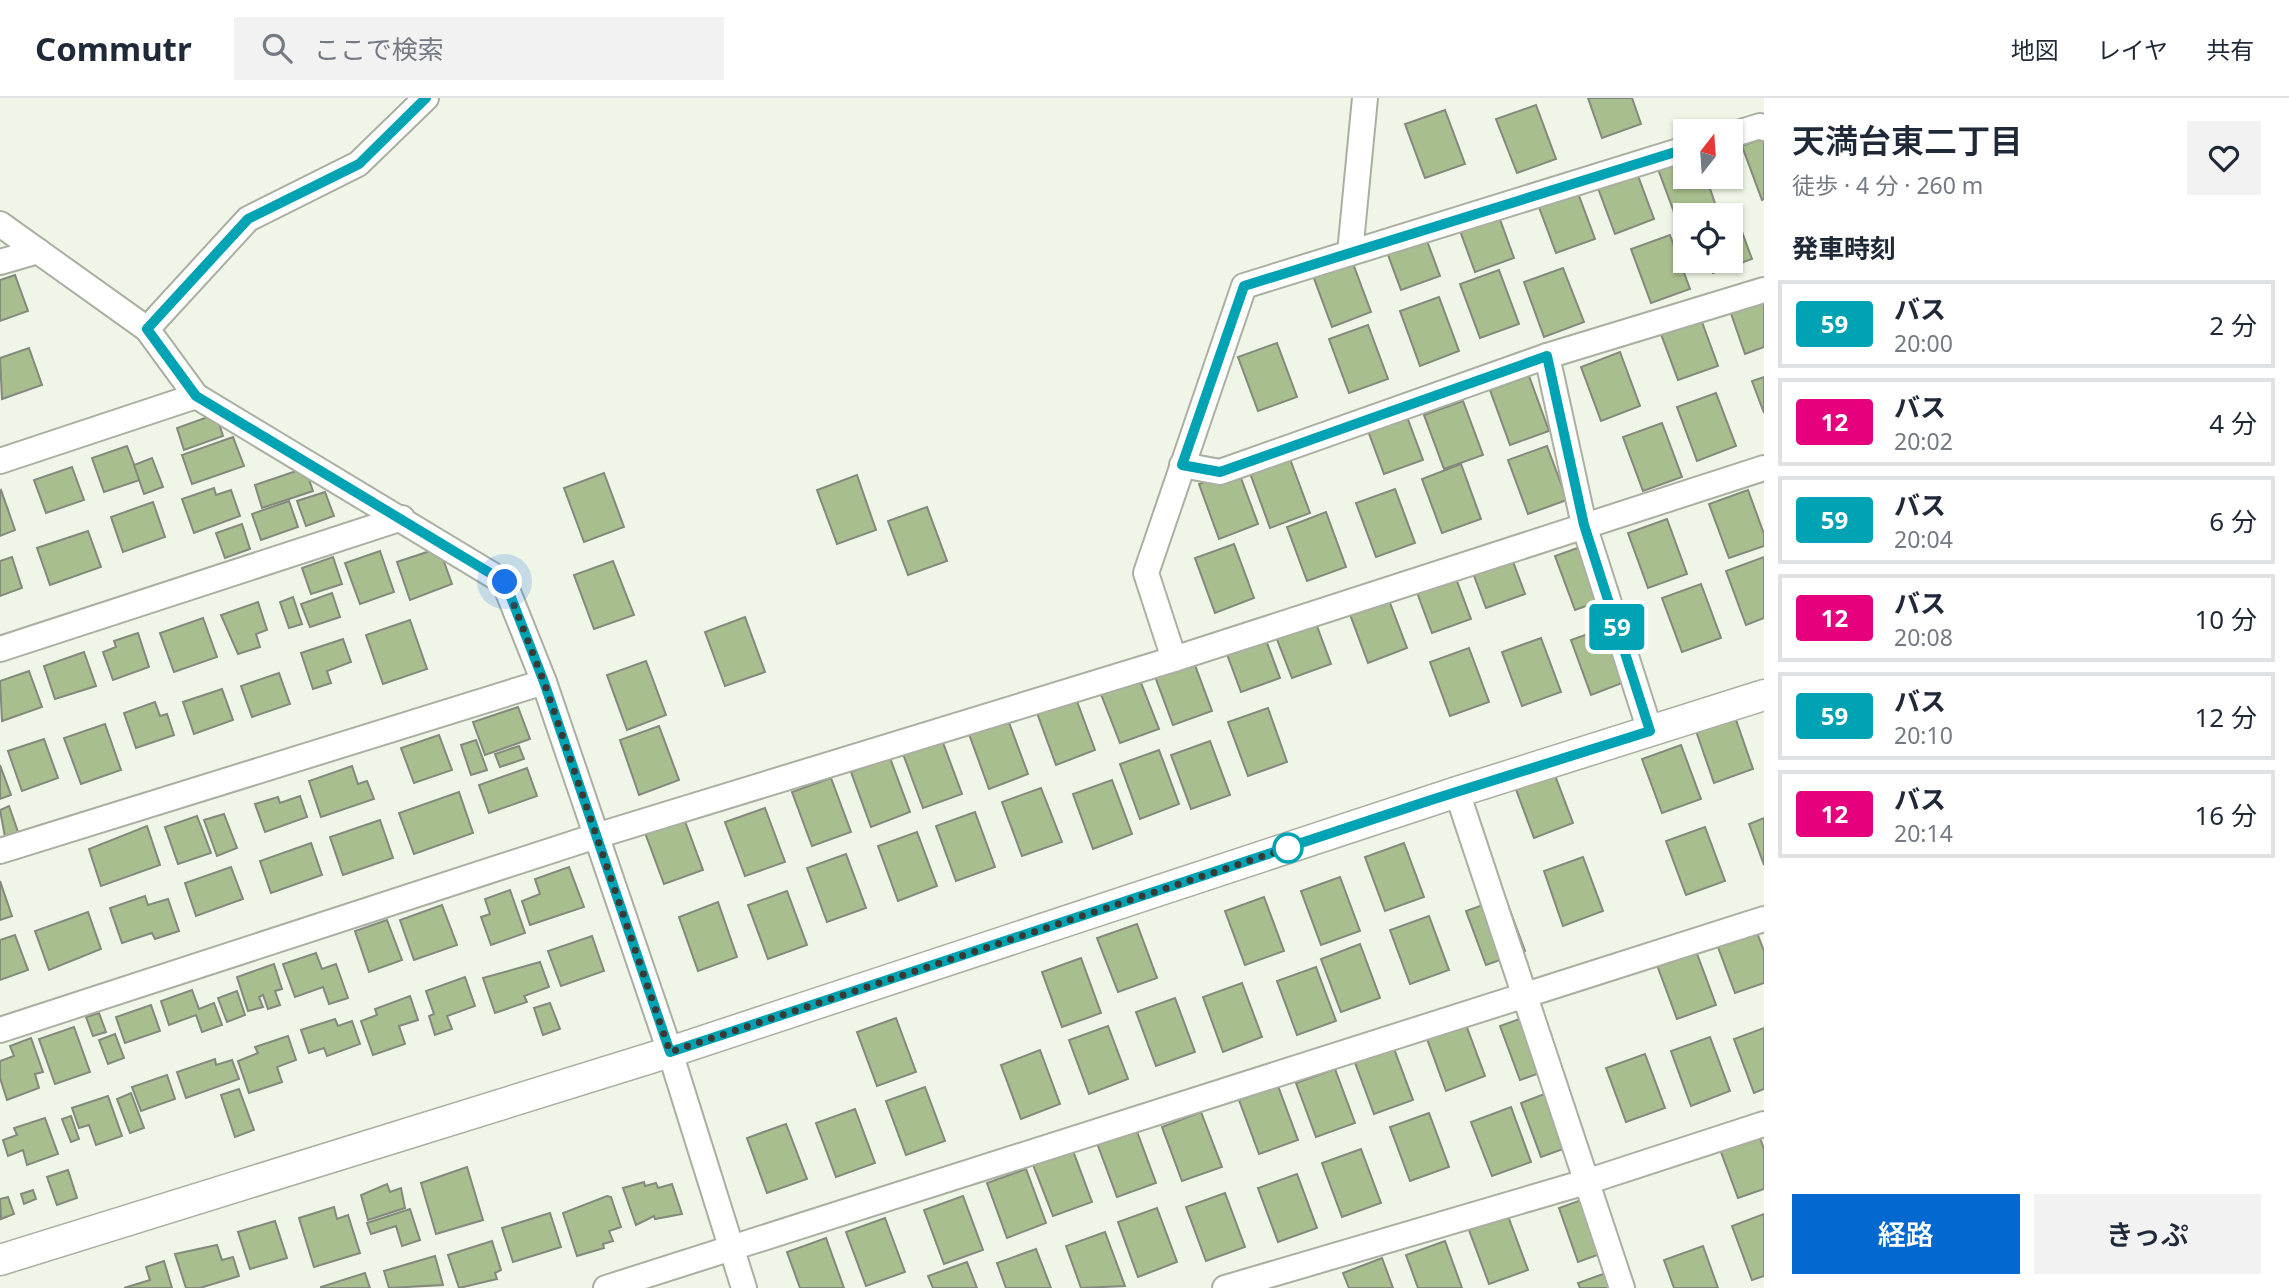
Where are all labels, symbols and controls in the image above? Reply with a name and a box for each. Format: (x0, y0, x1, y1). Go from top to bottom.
search box (234, 17, 724, 80)
text: Commutr (35, 26, 192, 71)
icon: search (258, 29, 296, 67)
text: ここで検索 (314, 31, 444, 67)
text: 地図 (2011, 33, 2059, 66)
text: レイヤ (2097, 33, 2168, 66)
text: 共有 (2206, 33, 2254, 66)
text: 天満台東二丁目 (1792, 118, 2023, 163)
north arrow (1673, 119, 1743, 189)
map controls (1673, 119, 1743, 273)
button: heart (2187, 121, 2261, 195)
text: 徒歩 · 4 分 · 260 m (1792, 169, 1983, 201)
button: locate (1673, 203, 1743, 273)
text: 発車時刻 (1792, 230, 1896, 266)
text: バス (1894, 291, 1946, 327)
text: 59 (1821, 307, 1848, 340)
text: 2 分 (2209, 307, 2257, 343)
text: 20:00 (1894, 327, 1953, 359)
text: バス (1894, 389, 1946, 425)
text: 12 (1821, 405, 1848, 438)
text: 4 分 (2209, 405, 2257, 441)
text: 20:02 (1894, 425, 1953, 457)
text: バス (1894, 487, 1946, 523)
text: 59 (1821, 503, 1848, 536)
text: 6 分 (2209, 503, 2257, 539)
text: 20:04 (1894, 523, 1953, 555)
your location (487, 564, 522, 599)
text: バス (1894, 585, 1946, 621)
text: 12 (1821, 601, 1848, 634)
text: 10 分 (2194, 601, 2257, 637)
line badge: 59 (1586, 604, 1648, 650)
text: 59 (1603, 610, 1631, 643)
text: 20:08 (1894, 621, 1953, 653)
text: バス (1894, 683, 1946, 719)
text: 59 (1821, 699, 1848, 732)
text: 12 分 (2194, 699, 2257, 735)
text: 20:10 (1894, 719, 1953, 751)
text: バス (1894, 781, 1946, 817)
text: 12 (1821, 797, 1848, 830)
text: 16 分 (2194, 797, 2257, 833)
text: 20:14 (1894, 817, 1953, 849)
unlabelled marker (1273, 833, 1303, 863)
button: 経路 (1792, 1194, 2020, 1274)
button: きっぷ (2034, 1194, 2261, 1274)

